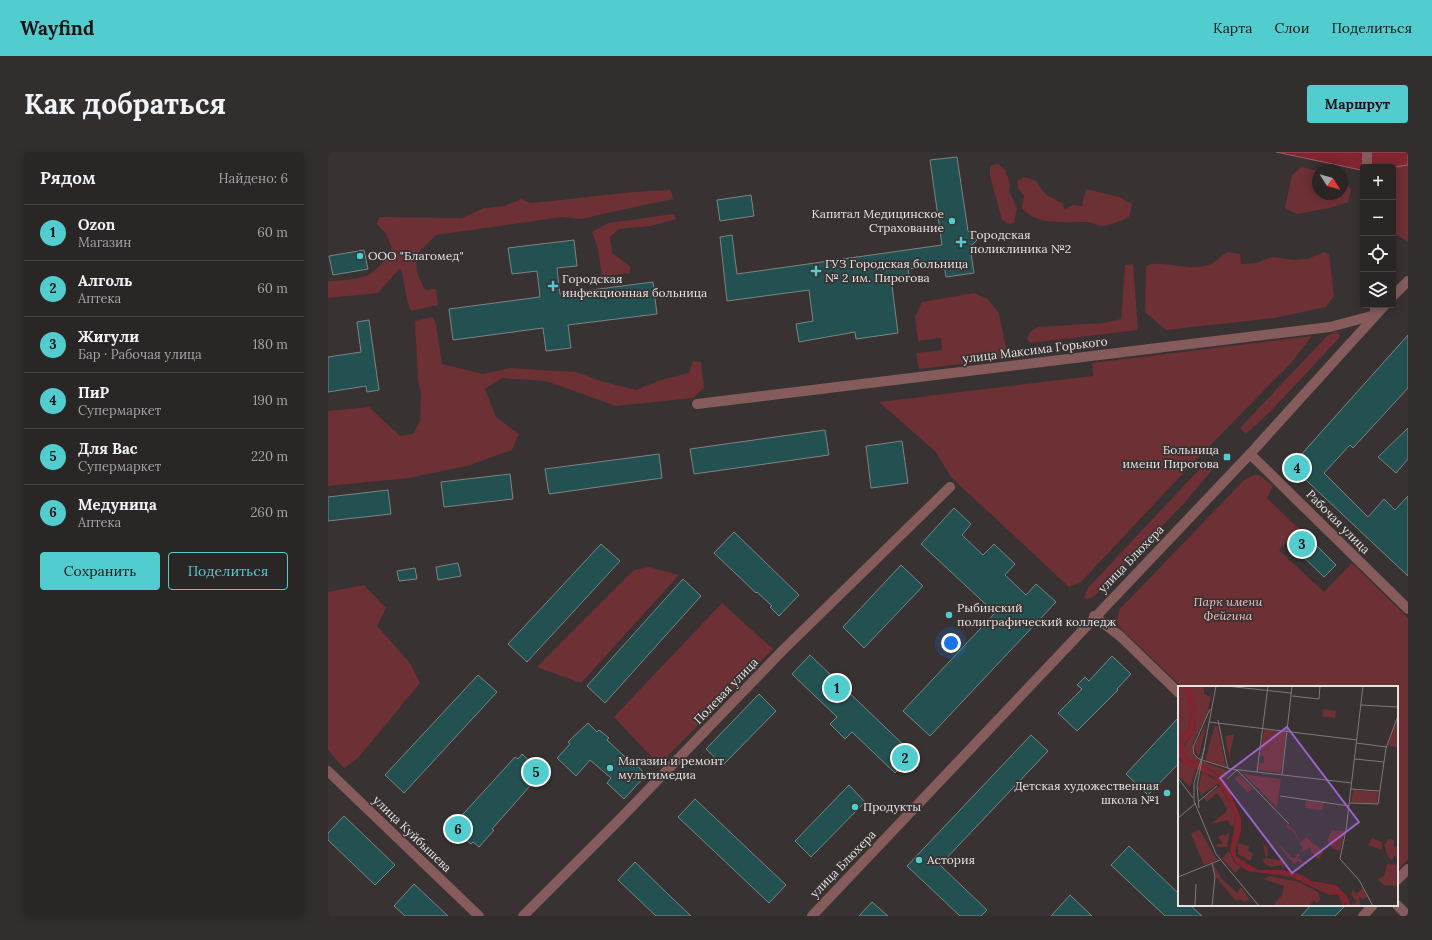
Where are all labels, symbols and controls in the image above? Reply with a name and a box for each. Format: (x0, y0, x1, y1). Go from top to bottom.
text: Wayfind (20, 16, 94, 40)
text: Карта (1213, 19, 1252, 37)
text: Слои (1274, 19, 1309, 37)
text: Поделиться (1331, 19, 1412, 37)
button: Маршрут (1307, 85, 1408, 123)
text: Как добраться (24, 86, 226, 122)
north arrow (1312, 164, 1348, 200)
map controls (1360, 164, 1396, 308)
button: + (1360, 164, 1396, 200)
text: Рядом (40, 167, 96, 189)
text: Найдено: 6 (219, 170, 288, 187)
button: − (1360, 200, 1396, 236)
place label: Капитал Медицинское Страхование (812, 206, 944, 235)
text: Ozon (78, 215, 115, 234)
marker: Капитал Медицинское Страхование (947, 216, 957, 226)
text: 1 (50, 224, 56, 241)
text: 60 m (257, 224, 288, 241)
place label: Городская поликлиника №2 (970, 227, 1071, 256)
text: Магазин (78, 234, 131, 251)
marker: Городская поликлиника №2 (955, 236, 967, 248)
button: locate (1360, 236, 1396, 272)
place label: ООО "Благомед" (368, 248, 464, 263)
marker: ООО "Благомед" (355, 251, 365, 261)
place label: ГУЗ Городская больница № 2 им. Пирогова (825, 256, 968, 285)
marker: ГУЗ Городская больница № 2 им. Пирогова (810, 265, 822, 277)
text: Алголь (78, 271, 133, 290)
place label: Городская инфекционная больница (562, 271, 707, 300)
button: layers (1360, 272, 1396, 308)
text: 2 (50, 280, 56, 297)
text: 60 m (257, 280, 288, 297)
marker: Городская инфекционная больница (547, 280, 559, 292)
text: Аптека (78, 290, 121, 307)
text: Жигули (78, 327, 139, 346)
street label: улица Максима Горького (962, 333, 1108, 366)
text: 3 (49, 336, 57, 353)
text: 180 m (253, 336, 288, 353)
text: Бар · Рабочая улица (78, 346, 202, 363)
text: ПиР (78, 383, 109, 402)
text: 4 (49, 392, 57, 409)
text: 190 m (253, 392, 288, 409)
text: Супермаркет (78, 402, 161, 419)
text: Для Вас (78, 439, 138, 458)
place label: Больница имени Пирогова (1123, 442, 1219, 471)
text: 5 (49, 448, 57, 465)
text: 220 m (251, 448, 288, 465)
marker: Больница имени Пирогова (1222, 452, 1232, 462)
pin: 4 (1284, 453, 1310, 483)
text: Супермаркет (78, 458, 161, 475)
street label: Рабочая улица (1303, 487, 1373, 557)
text: Медуница (78, 495, 157, 514)
text: 6 (49, 504, 57, 521)
text: 260 m (250, 504, 288, 521)
text: Аптека (78, 514, 121, 531)
street label: улица Блюхера (1095, 522, 1167, 596)
pin: 3 (1289, 529, 1315, 559)
button: Сохранить (40, 552, 160, 590)
button: Поделиться (168, 552, 288, 590)
park label: Парк имени Фейгина (1194, 594, 1263, 623)
place label: Рыбинский полиграфический колледж (957, 600, 1117, 629)
marker: Рыбинский полиграфический колледж (944, 610, 954, 620)
your location (941, 633, 961, 653)
street label: Полевая улица (690, 654, 761, 727)
pin: 1 (824, 673, 850, 703)
inset map (1178, 686, 1398, 906)
pin: 2 (892, 743, 918, 773)
place label: Магазин и ремонт мультимедиа (618, 753, 724, 782)
pin: 5 (523, 757, 549, 787)
marker: Магазин и ремонт мультимедиа (605, 763, 615, 773)
place label: Детская художественная школа №1 (1014, 778, 1159, 807)
marker: Детская художественная школа №1 (1162, 788, 1172, 798)
street label: улица Куйбышева (370, 792, 455, 875)
place label: Продукты (863, 799, 921, 814)
marker: Продукты (850, 802, 860, 812)
pin: 6 (445, 814, 471, 844)
street label: улица Блюхера (807, 827, 879, 901)
place label: Астория (926, 852, 975, 867)
marker: Астория (914, 855, 924, 865)

